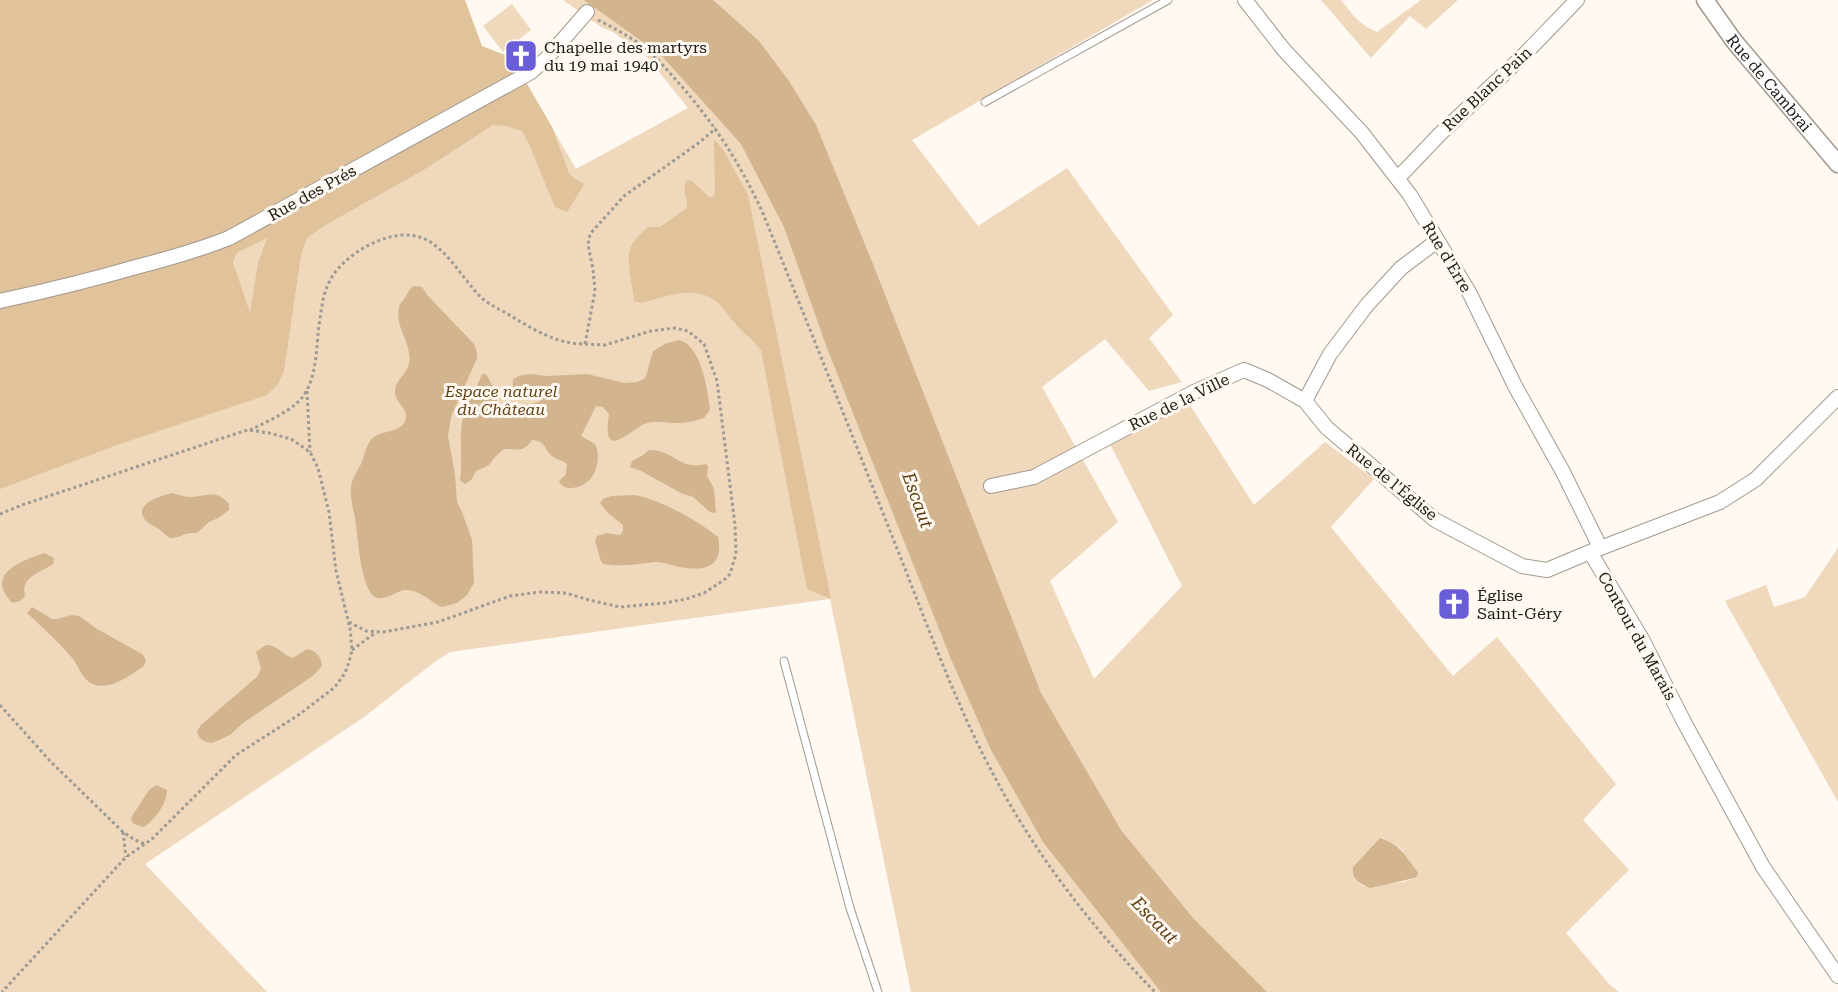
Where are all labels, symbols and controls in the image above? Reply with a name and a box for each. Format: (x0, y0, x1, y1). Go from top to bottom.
street label: Rue de Cambrai (1723, 30, 1816, 135)
church icon: Chapelle des martyrs du 19 mai 1940 (503, 38, 539, 74)
place label: Chapelle des martyrs du 19 mai 1940 (544, 38, 707, 75)
street label: Rue Blanc Pain (1438, 43, 1536, 135)
street label: Rue des Prés (265, 161, 360, 225)
street label: Rue d'Erre (1418, 218, 1476, 296)
street label: Rue de la Ville (1126, 369, 1232, 435)
park label: Espace naturel du Château (444, 382, 557, 419)
street label: Rue de l'Église (1343, 440, 1441, 525)
water label: Escaut (898, 468, 938, 531)
street label: Contour du Marais (1594, 568, 1680, 704)
church icon: Église Saint-Géry (1436, 586, 1472, 622)
place label: Église Saint-Géry (1477, 586, 1563, 623)
water label: Escaut (1127, 891, 1183, 948)

